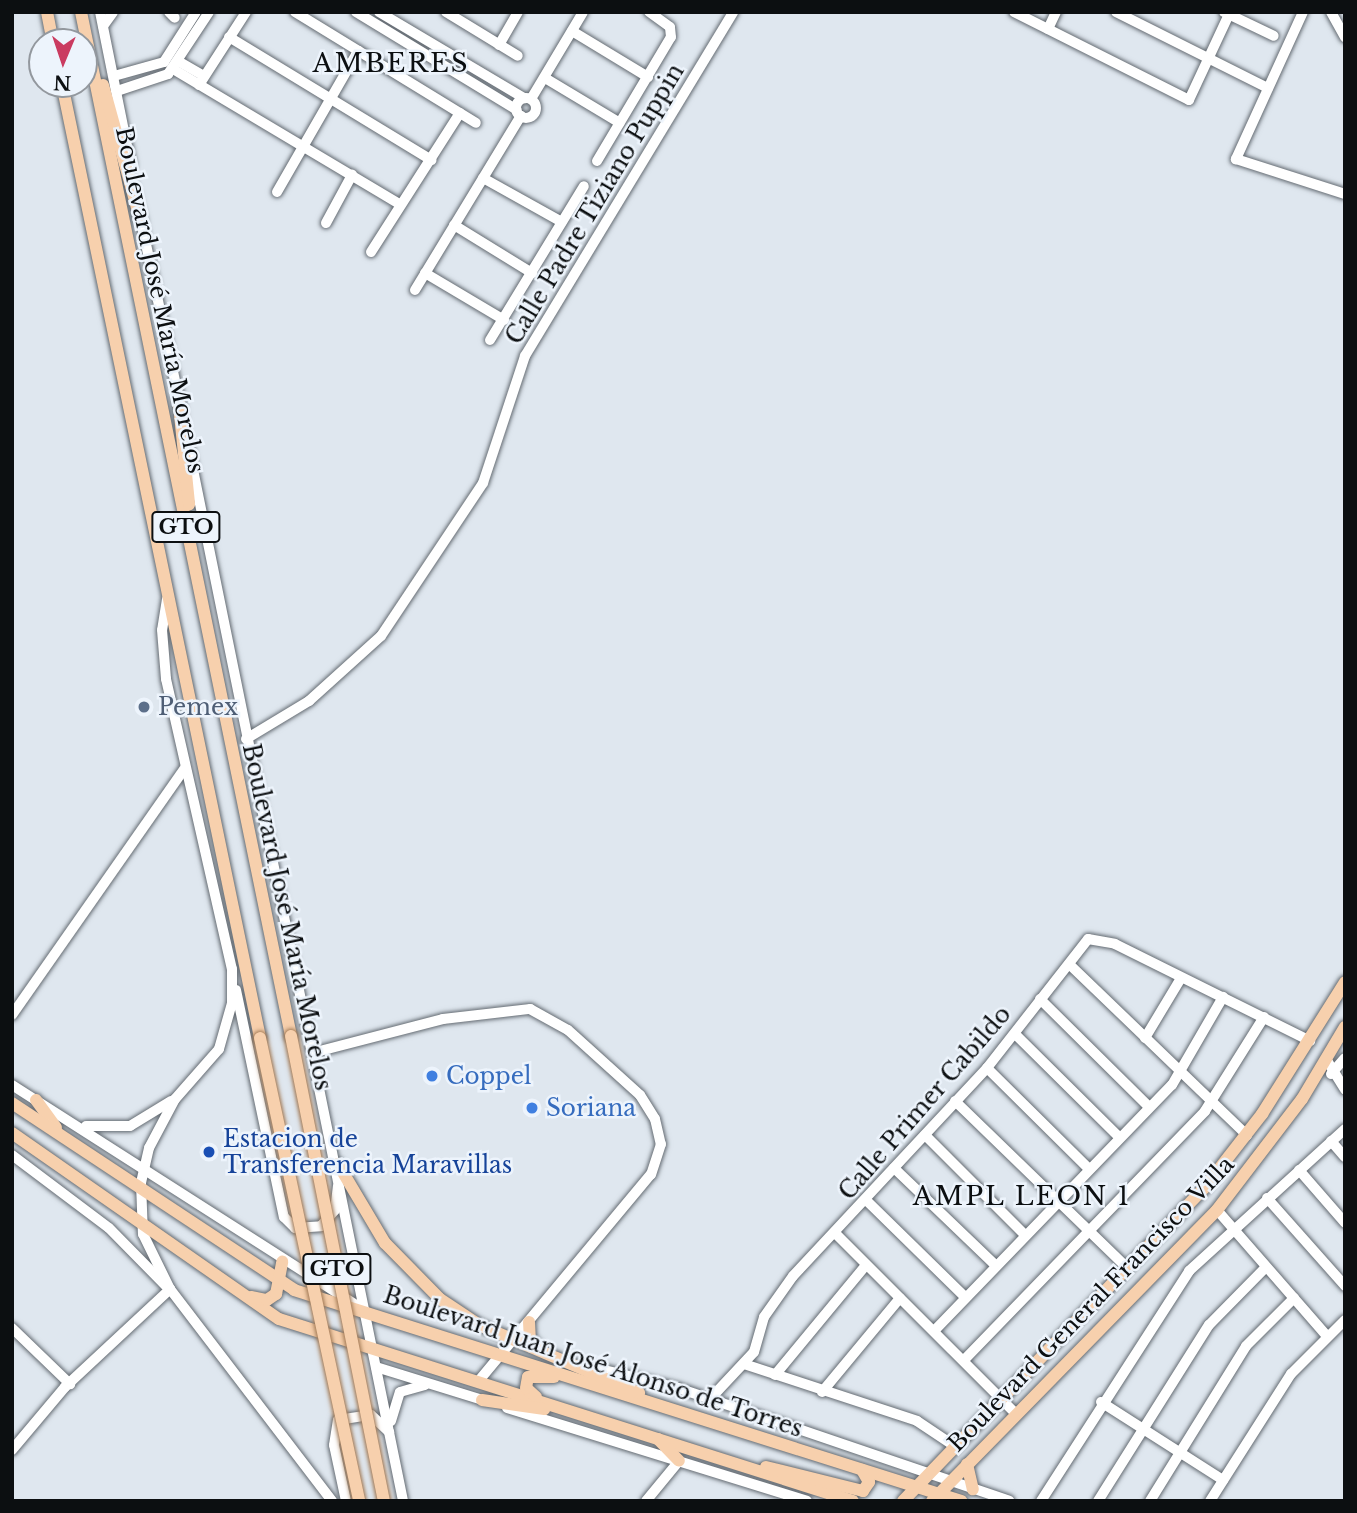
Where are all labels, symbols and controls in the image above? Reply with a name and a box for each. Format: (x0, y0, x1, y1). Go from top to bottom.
north arrow (28, 28, 98, 98)
district label: AMBERES (313, 48, 469, 80)
street label: Calle Padre Tiziano Puppin (500, 59, 690, 349)
text: N (53, 71, 72, 94)
street label: Boulevard José María Morelos (110, 124, 210, 476)
road number: GTO (151, 510, 221, 544)
place label: Pemex (158, 693, 238, 721)
marker: Pemex (136, 699, 152, 715)
street label: Boulevard José María Morelos (237, 741, 337, 1093)
street label: Calle Primer Cabildo (833, 1000, 1017, 1206)
place label: Coppel (446, 1062, 531, 1090)
marker: Coppel (424, 1068, 440, 1084)
place label: Soriana (546, 1094, 636, 1122)
marker: Soriana (524, 1100, 540, 1116)
place label: Estacion de Transferencia Maravillas (223, 1125, 513, 1179)
marker: Estacion de Transferencia Maravillas (201, 1144, 217, 1160)
street label: Boulevard General Francisco Villa (942, 1150, 1240, 1458)
district label: AMPL LEON 1 (914, 1181, 1130, 1213)
road number: GTO (302, 1252, 372, 1286)
street label: Boulevard Juan José Alonso de Torres (379, 1281, 807, 1443)

